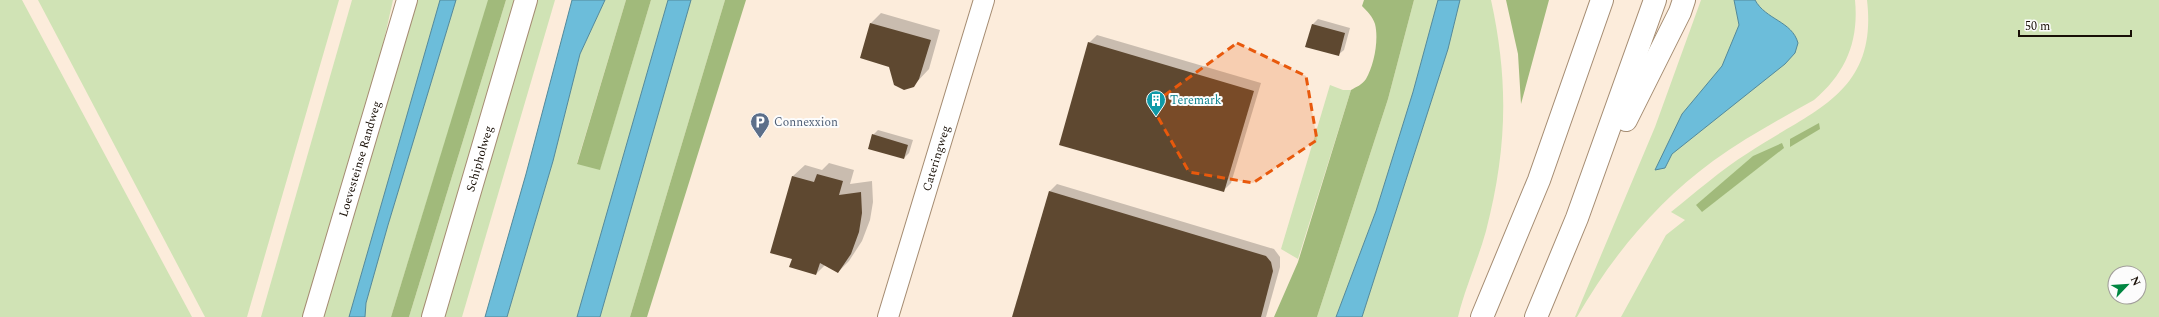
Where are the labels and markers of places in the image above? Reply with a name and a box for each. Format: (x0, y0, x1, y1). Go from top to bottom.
building icon: Teremark (1145, 89, 1167, 117)
place label: Teremark (1170, 91, 1222, 110)
parking icon: Connexxion (749, 111, 771, 139)
place label: Connexxion (774, 113, 838, 132)

